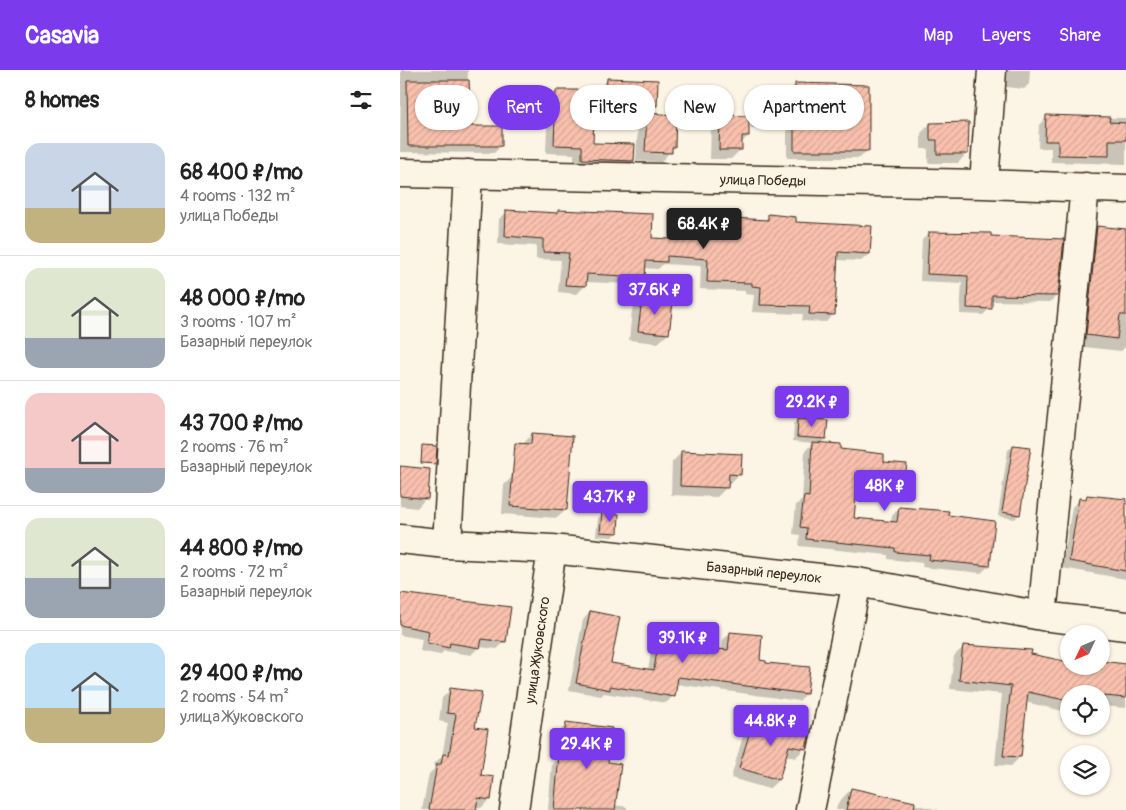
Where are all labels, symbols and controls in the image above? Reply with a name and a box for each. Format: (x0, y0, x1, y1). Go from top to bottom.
text: Casavia (25, 21, 99, 50)
text: Map (924, 24, 953, 47)
text: Layers (981, 24, 1031, 47)
text: Share (1059, 24, 1101, 47)
chip: Buy (415, 85, 478, 130)
chip: Rent (488, 85, 560, 130)
chip: Filters (570, 85, 655, 130)
chip: New (665, 85, 734, 130)
chip: Apartment (744, 85, 864, 130)
icon: filters (347, 86, 375, 114)
text: 8 homes (25, 87, 99, 114)
text: 68 400 ₽/mo (180, 159, 303, 186)
icon: home (65, 163, 125, 223)
street label: улица Победы (719, 171, 806, 190)
text: 4 rooms · 132 m² (180, 186, 295, 206)
text: улица Победы (180, 206, 278, 226)
pin: 68.4K ₽ (658, 208, 750, 250)
text: 68.4K ₽ (678, 214, 730, 234)
pin: 37.6K ₽ (609, 274, 701, 316)
text: 37.6K ₽ (629, 280, 681, 300)
text: 48 000 ₽/mo (180, 285, 305, 312)
icon: home (65, 288, 125, 348)
text: 3 rooms · 107 m² (180, 312, 297, 332)
text: Базарный переулок (180, 332, 313, 352)
pin: 29.2K ₽ (766, 386, 858, 428)
text: 29.2K ₽ (786, 392, 838, 412)
text: 43 700 ₽/mo (180, 410, 303, 437)
icon: home (65, 413, 125, 473)
text: 2 rooms · 76 m² (180, 437, 289, 457)
text: Базарный переулок (180, 457, 313, 477)
pin: 48K ₽ (850, 470, 920, 512)
text: 48K ₽ (865, 476, 905, 496)
pin: 43.7K ₽ (564, 480, 656, 523)
text: 43.7K ₽ (584, 487, 636, 507)
text: 44 800 ₽/mo (180, 535, 303, 562)
icon: home (65, 538, 125, 598)
street label: Базарный переулок (705, 558, 823, 587)
text: 2 rooms · 72 m² (180, 562, 288, 582)
text: Базарный переулок (180, 582, 313, 602)
street label: улица Жуковского (521, 595, 553, 706)
pin: 39.1K ₽ (637, 622, 729, 664)
north arrow (1060, 625, 1110, 675)
map controls (1060, 625, 1110, 795)
text: 39.1K ₽ (658, 628, 708, 648)
text: 29 400 ₽/mo (180, 660, 303, 687)
icon: home (65, 663, 125, 723)
button: locate (1060, 685, 1110, 735)
text: 2 rooms · 54 m² (180, 687, 289, 707)
pin: 44.8K ₽ (725, 704, 817, 747)
text: улица Жуковского (180, 707, 304, 727)
text: 44.8K ₽ (745, 711, 797, 731)
pin: 29.4K ₽ (541, 728, 633, 770)
text: 29.4K ₽ (561, 734, 613, 754)
button: layers (1060, 745, 1110, 795)

